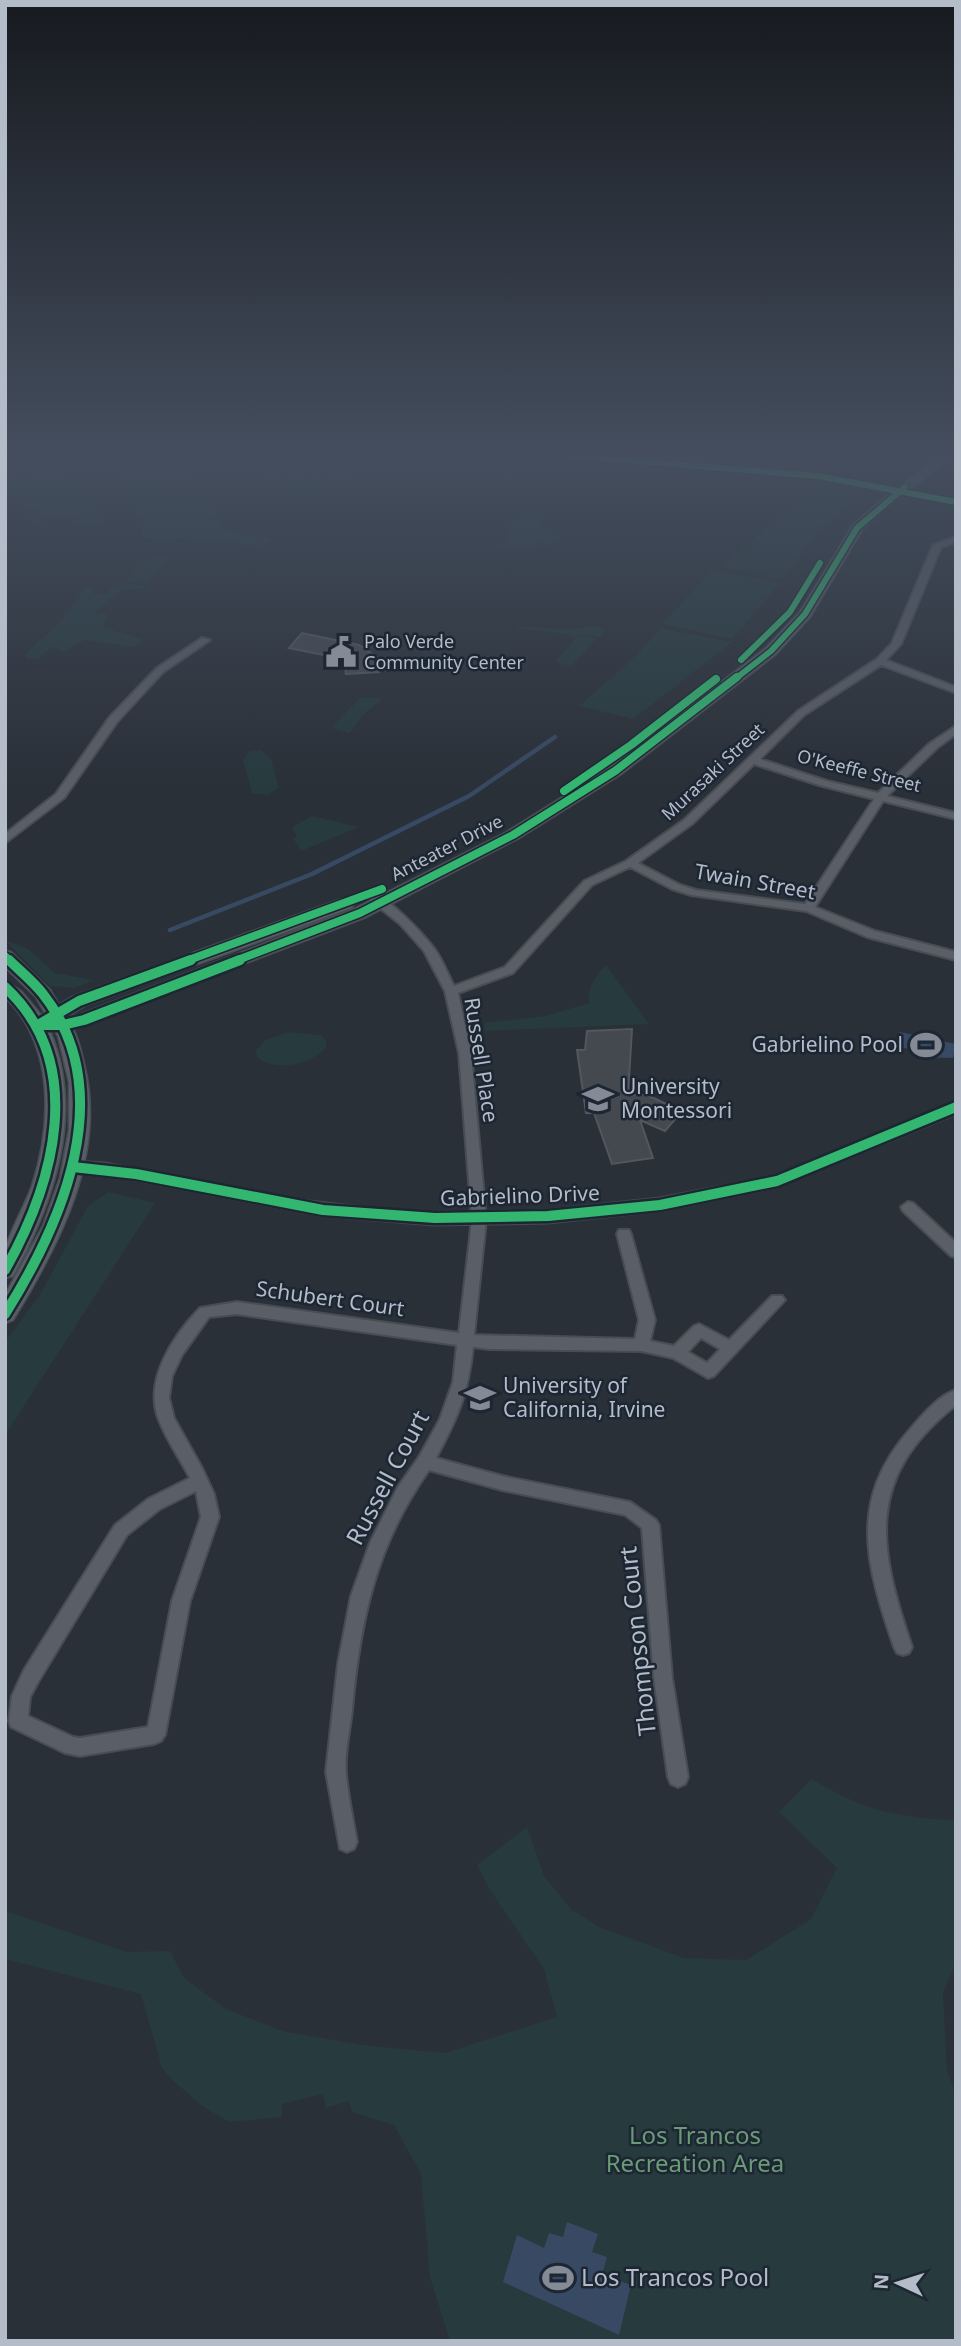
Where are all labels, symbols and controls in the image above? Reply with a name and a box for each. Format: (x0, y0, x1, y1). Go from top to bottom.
place label: Palo Verde Community Center (364, 629, 524, 674)
public building icon: Palo Verde Community Center (324, 635, 358, 669)
street label: Murasaki Street (656, 717, 769, 825)
street label: O'Keeffe Street (795, 743, 924, 797)
street label: Anteater Drive (386, 809, 507, 886)
street label: Twain Street (693, 857, 818, 905)
street label: Russell Place (458, 995, 506, 1124)
sports icon: Gabrielino Pool (909, 1028, 943, 1062)
place label: Gabrielino Pool (752, 1030, 903, 1058)
place label: University Montessori (621, 1072, 732, 1124)
school or university icon: University Montessori (581, 1082, 615, 1116)
street label: Gabrielino Drive (440, 1178, 600, 1212)
street label: Schubert Court (254, 1274, 406, 1322)
place label: University of California, Irvine (503, 1371, 665, 1423)
school or university icon: University of California, Irvine (463, 1381, 497, 1415)
street label: Russell Court (337, 1404, 436, 1550)
street label: Thompson Court (610, 1545, 663, 1737)
park label: Los Trancos Recreation Area (606, 2118, 784, 2179)
north arrow (863, 2248, 933, 2318)
place label: Los Trancos Pool (581, 2260, 769, 2293)
sports icon: Los Trancos Pool (541, 2261, 575, 2295)
text: N (868, 2273, 895, 2290)

